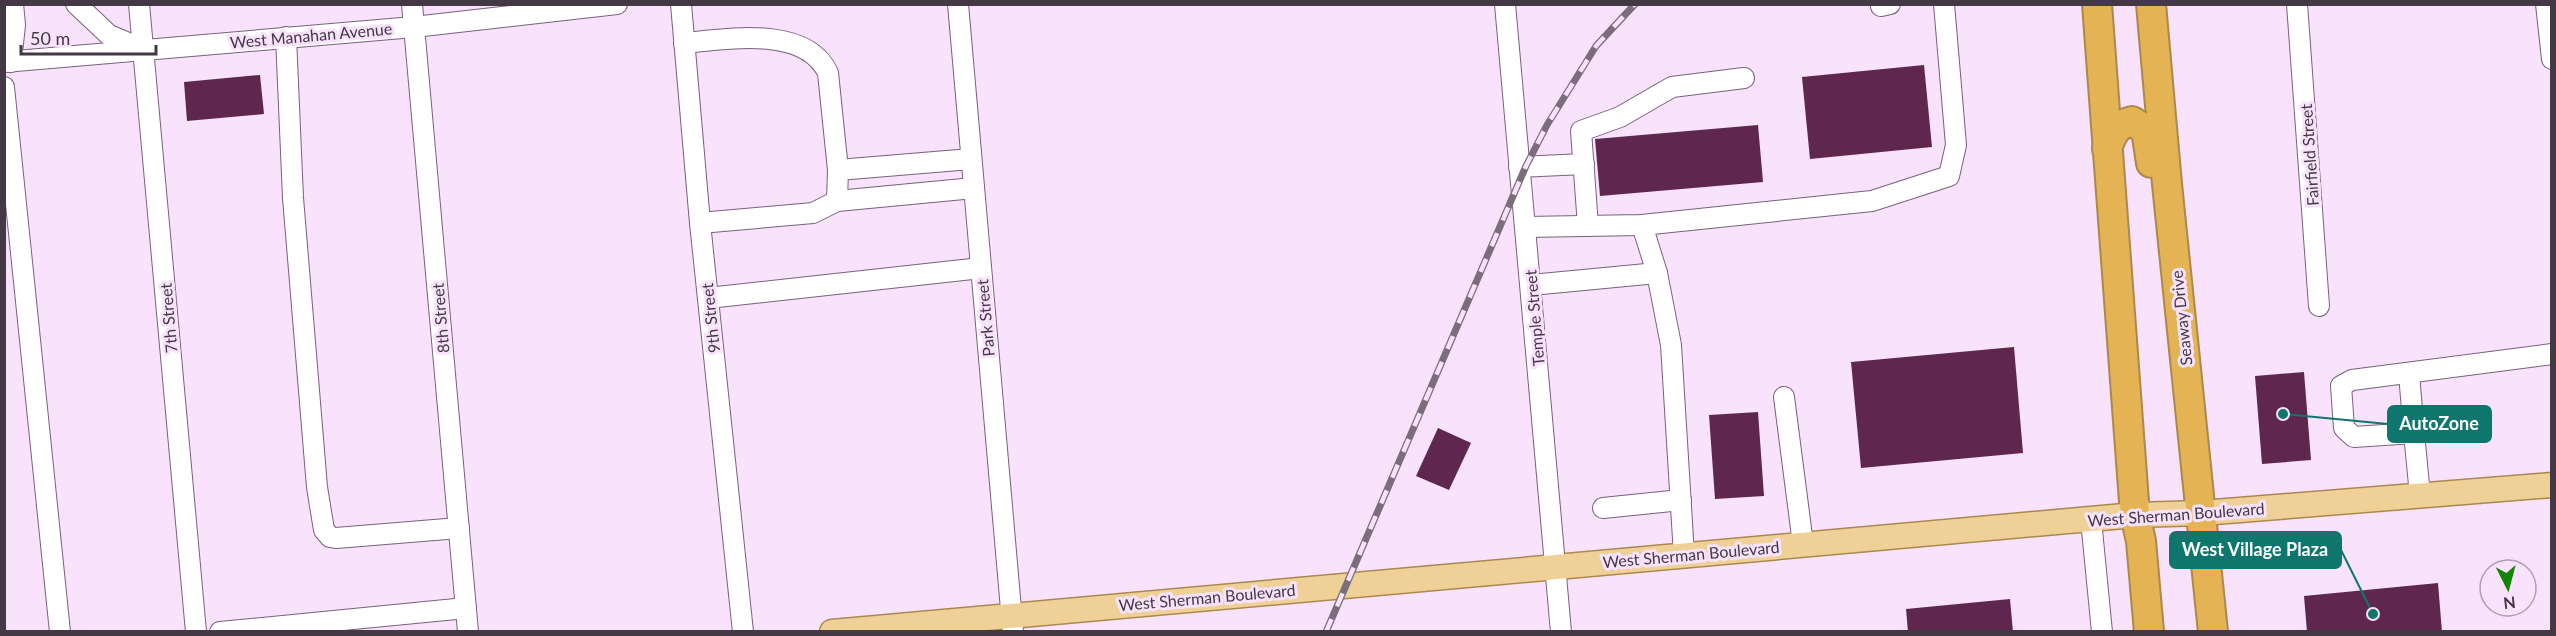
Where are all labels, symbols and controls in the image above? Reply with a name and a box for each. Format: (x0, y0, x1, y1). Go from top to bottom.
scale bar (21, 18, 156, 56)
street label: West Manahan Avenue (229, 18, 393, 52)
text: 50 m (30, 27, 70, 49)
street label: Fairfield Street (2296, 103, 2322, 207)
street label: Temple Street (1520, 269, 1548, 367)
street label: Seaway Drive (2167, 270, 2195, 366)
street label: Park Street (972, 278, 998, 357)
street label: 7th Street (155, 282, 181, 354)
street label: 8th Street (427, 282, 453, 354)
street label: 9th Street (697, 282, 723, 354)
callout: AutoZone (2388, 406, 2491, 442)
text: AutoZone (2398, 412, 2479, 434)
street label: West Sherman Boulevard (2087, 498, 2265, 530)
callout: West Village Plaza (2170, 532, 2341, 568)
street label: West Sherman Boulevard (1602, 537, 1780, 571)
text: West Village Plaza (2182, 538, 2328, 560)
north arrow (2478, 558, 2538, 618)
street label: West Sherman Boulevard (1118, 580, 1296, 614)
text: N (2502, 593, 2517, 614)

